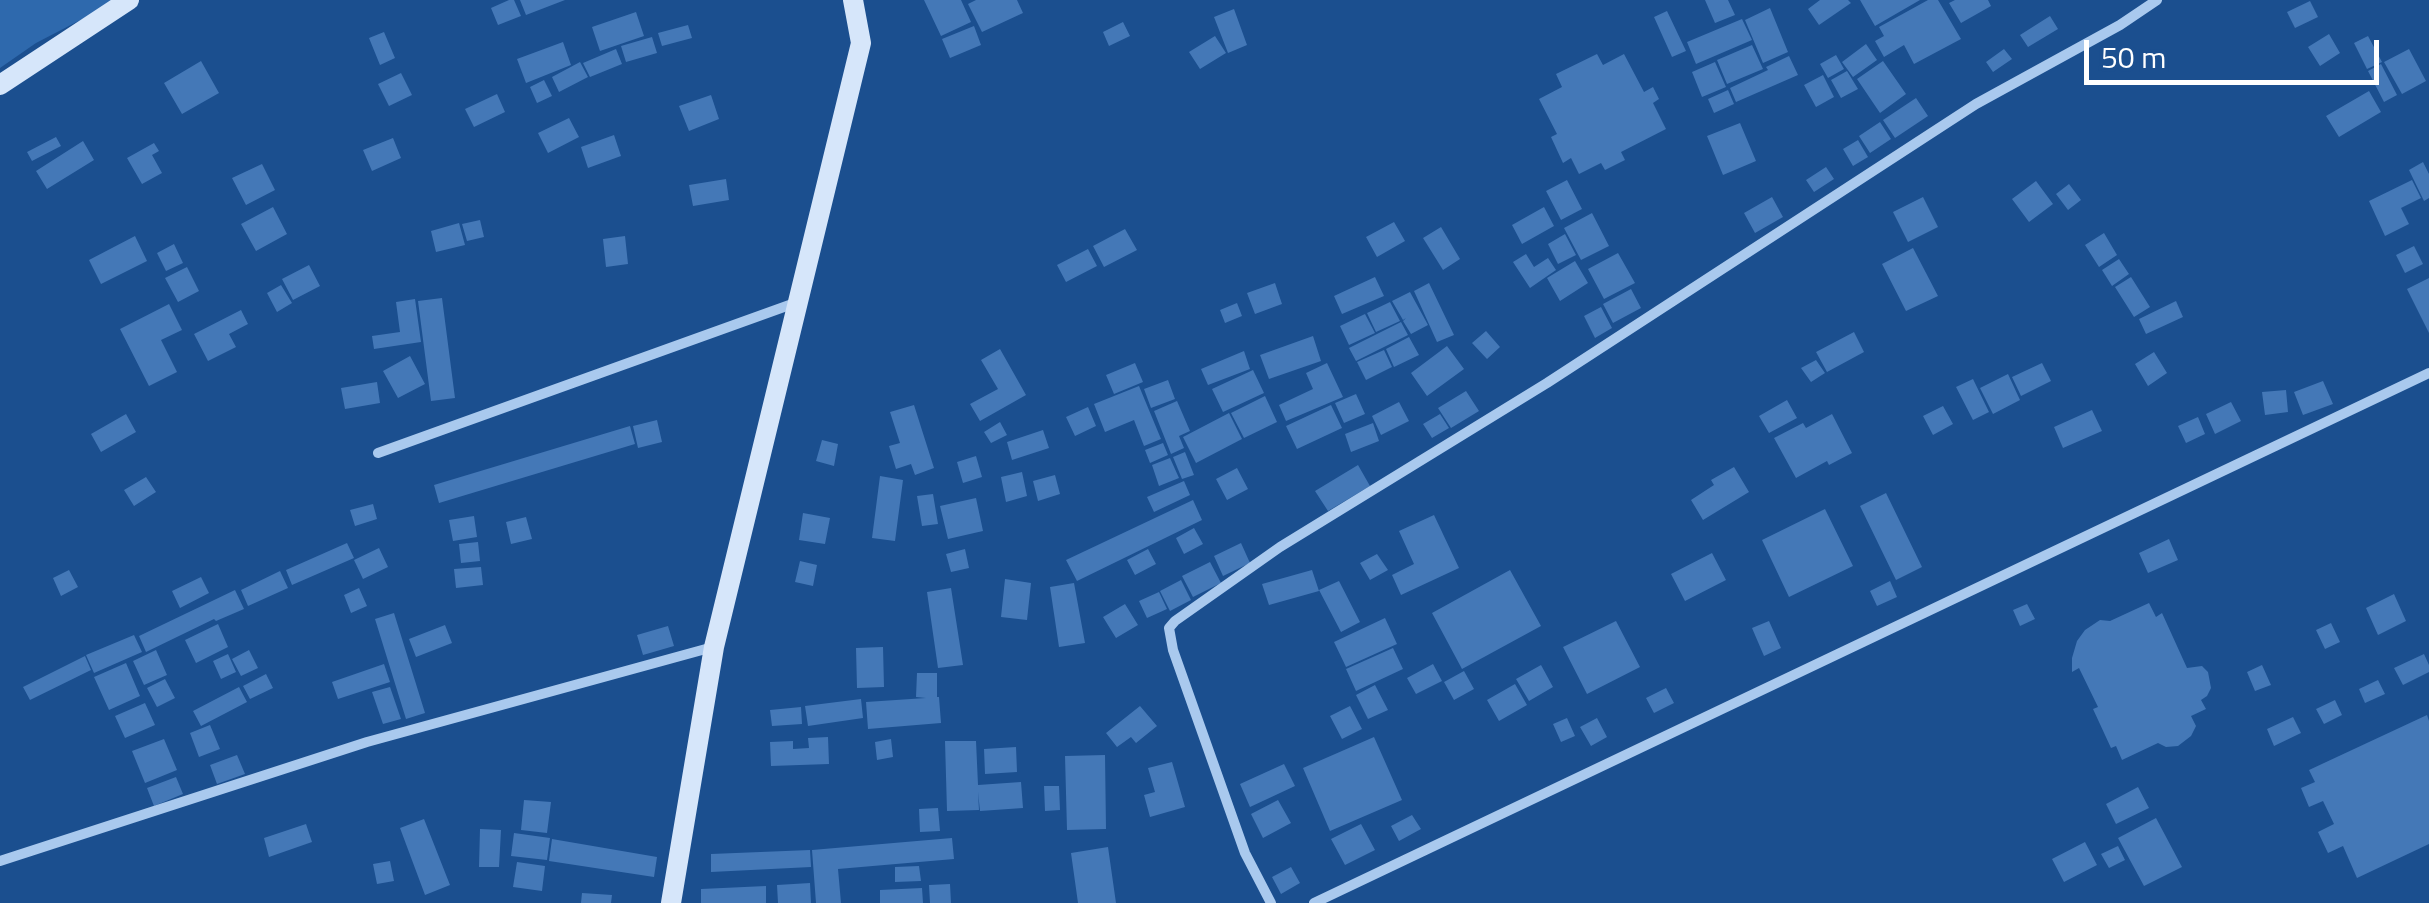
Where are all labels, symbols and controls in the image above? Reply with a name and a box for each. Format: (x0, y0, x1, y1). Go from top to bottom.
scale bar (2089, 20, 2384, 82)
text: 50 m (2101, 34, 2166, 80)

